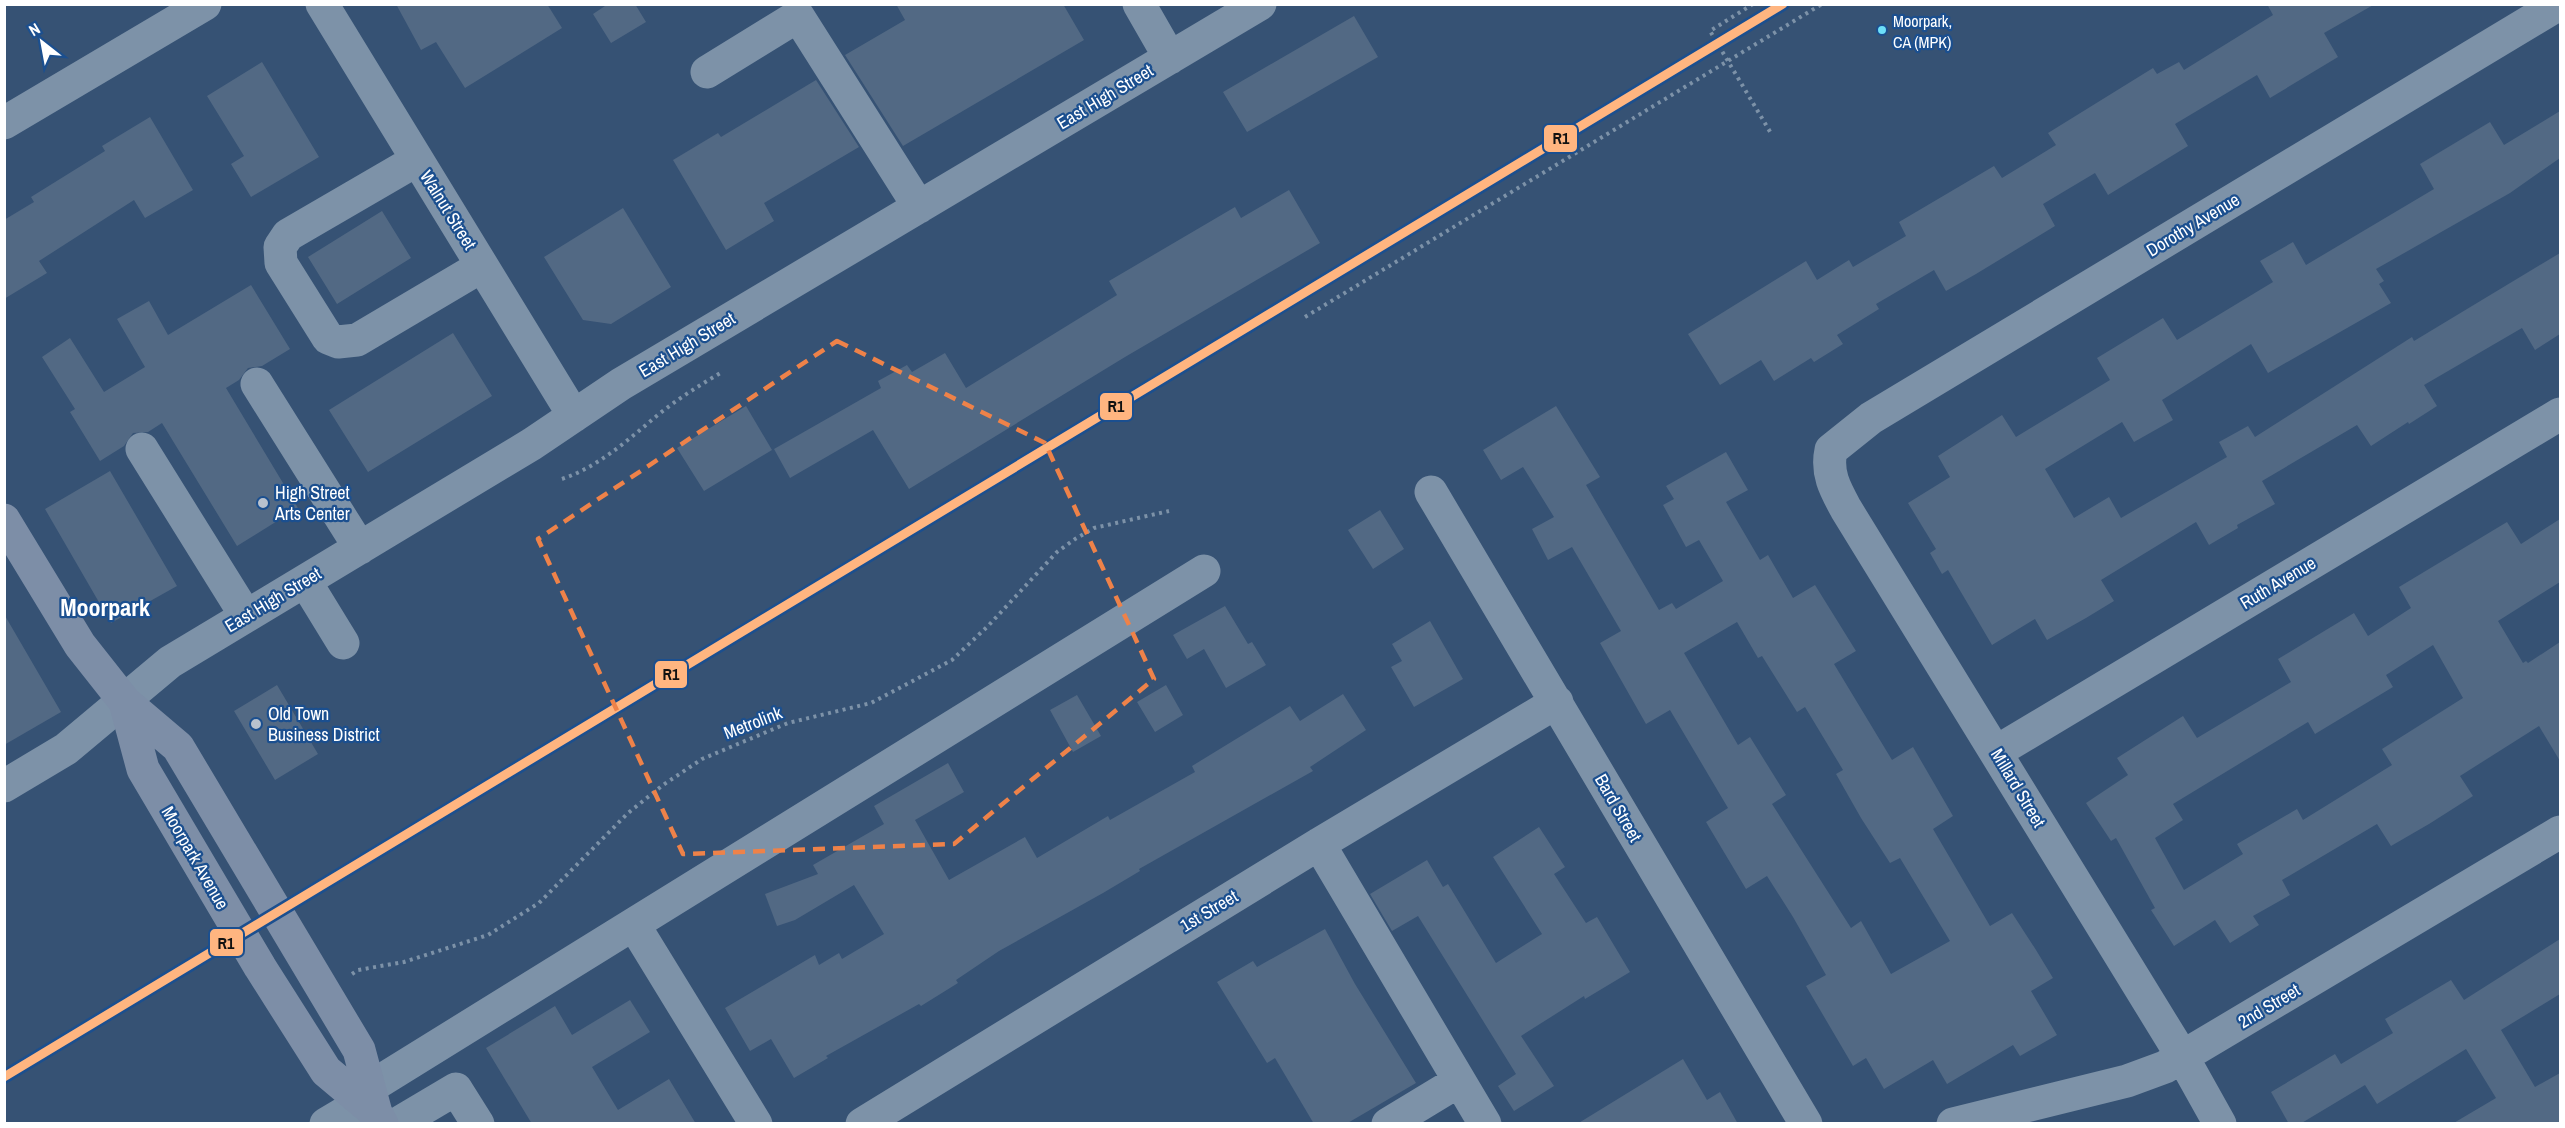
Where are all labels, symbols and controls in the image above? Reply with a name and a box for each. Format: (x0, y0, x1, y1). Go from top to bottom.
place label: Moorpark, CA (MPK) (1893, 10, 1952, 53)
north arrow (12, 12, 72, 72)
text: N (25, 17, 44, 41)
marker: Moorpark, CA (MPK) (1876, 24, 1888, 36)
street label: East High Street (1052, 58, 1158, 135)
line badge: R1 (1543, 124, 1578, 153)
text: R1 (1553, 127, 1570, 149)
street label: Walnut Street (414, 165, 483, 254)
street label: Dorothy Avenue (2141, 187, 2244, 262)
street label: East High Street (634, 306, 740, 383)
line badge: R1 (1099, 392, 1133, 421)
text: R1 (1108, 395, 1125, 417)
place label: High Street Arts Center (274, 480, 350, 526)
marker: High Street Arts Center (256, 496, 270, 510)
street label: Ruth Avenue (2235, 550, 2320, 615)
street label: East High Street (220, 561, 326, 638)
district label: Moorpark (60, 591, 150, 623)
line badge: R1 (654, 660, 688, 689)
text: R1 (663, 663, 680, 685)
street label: Metrolink (720, 700, 786, 745)
place label: Old Town Business District (268, 701, 380, 747)
marker: Old Town Business District (249, 717, 263, 731)
street label: Millard Street (1985, 744, 2052, 832)
street label: Bard Street (1589, 769, 1648, 846)
street label: Moorpark Avenue (156, 802, 235, 914)
street label: 1st Street (1175, 884, 1242, 938)
line badge: R1 (209, 928, 244, 957)
text: R1 (218, 932, 235, 954)
street label: 2nd Street (2233, 977, 2304, 1034)

